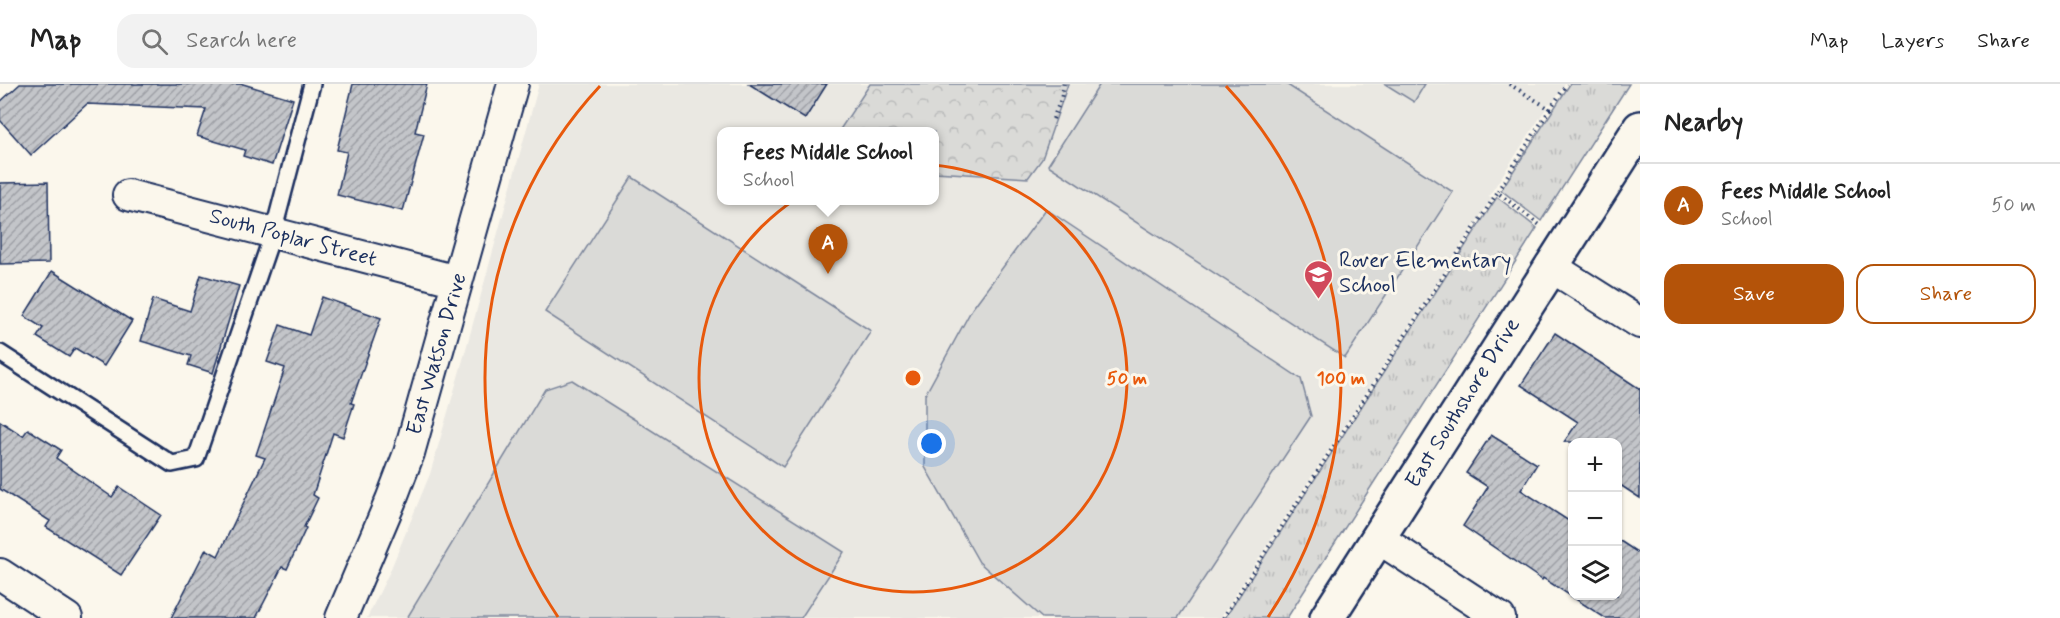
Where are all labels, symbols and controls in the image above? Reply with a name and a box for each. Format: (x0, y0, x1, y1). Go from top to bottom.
search box (117, 14, 537, 68)
text: Map (30, 23, 81, 60)
icon: search (138, 25, 171, 58)
text: Search here (186, 27, 297, 55)
text: Map (1810, 27, 1848, 55)
text: Layers (1881, 27, 1944, 55)
text: Share (1977, 27, 2030, 55)
text: Nearby (1664, 106, 1743, 140)
popup (717, 127, 939, 205)
text: Fees Middle School (743, 139, 913, 167)
text: School (743, 167, 795, 194)
text: Fees Middle School (1721, 178, 1891, 206)
text: A (1677, 192, 1690, 219)
text: 50 m (1991, 192, 2036, 219)
street label: South Poplar Street (206, 202, 380, 274)
text: School (1721, 206, 1773, 233)
pin: A (808, 224, 848, 274)
place label: Rover Elementary School (1339, 247, 1511, 300)
school or university icon: Rover Elementary School (1302, 258, 1334, 300)
button: Save (1664, 264, 1844, 324)
button: Share (1856, 264, 2036, 324)
street label: East Watson Drive (400, 270, 474, 438)
street label: East Southshore Drive (1399, 312, 1527, 493)
text: 50 m (1107, 367, 1147, 391)
text: 100 m (1317, 367, 1365, 391)
centre of rings (903, 368, 923, 388)
your location (917, 429, 946, 458)
map controls (1568, 438, 1622, 600)
button: + (1568, 438, 1622, 492)
button: − (1568, 492, 1622, 546)
button: layers (1568, 546, 1622, 600)

